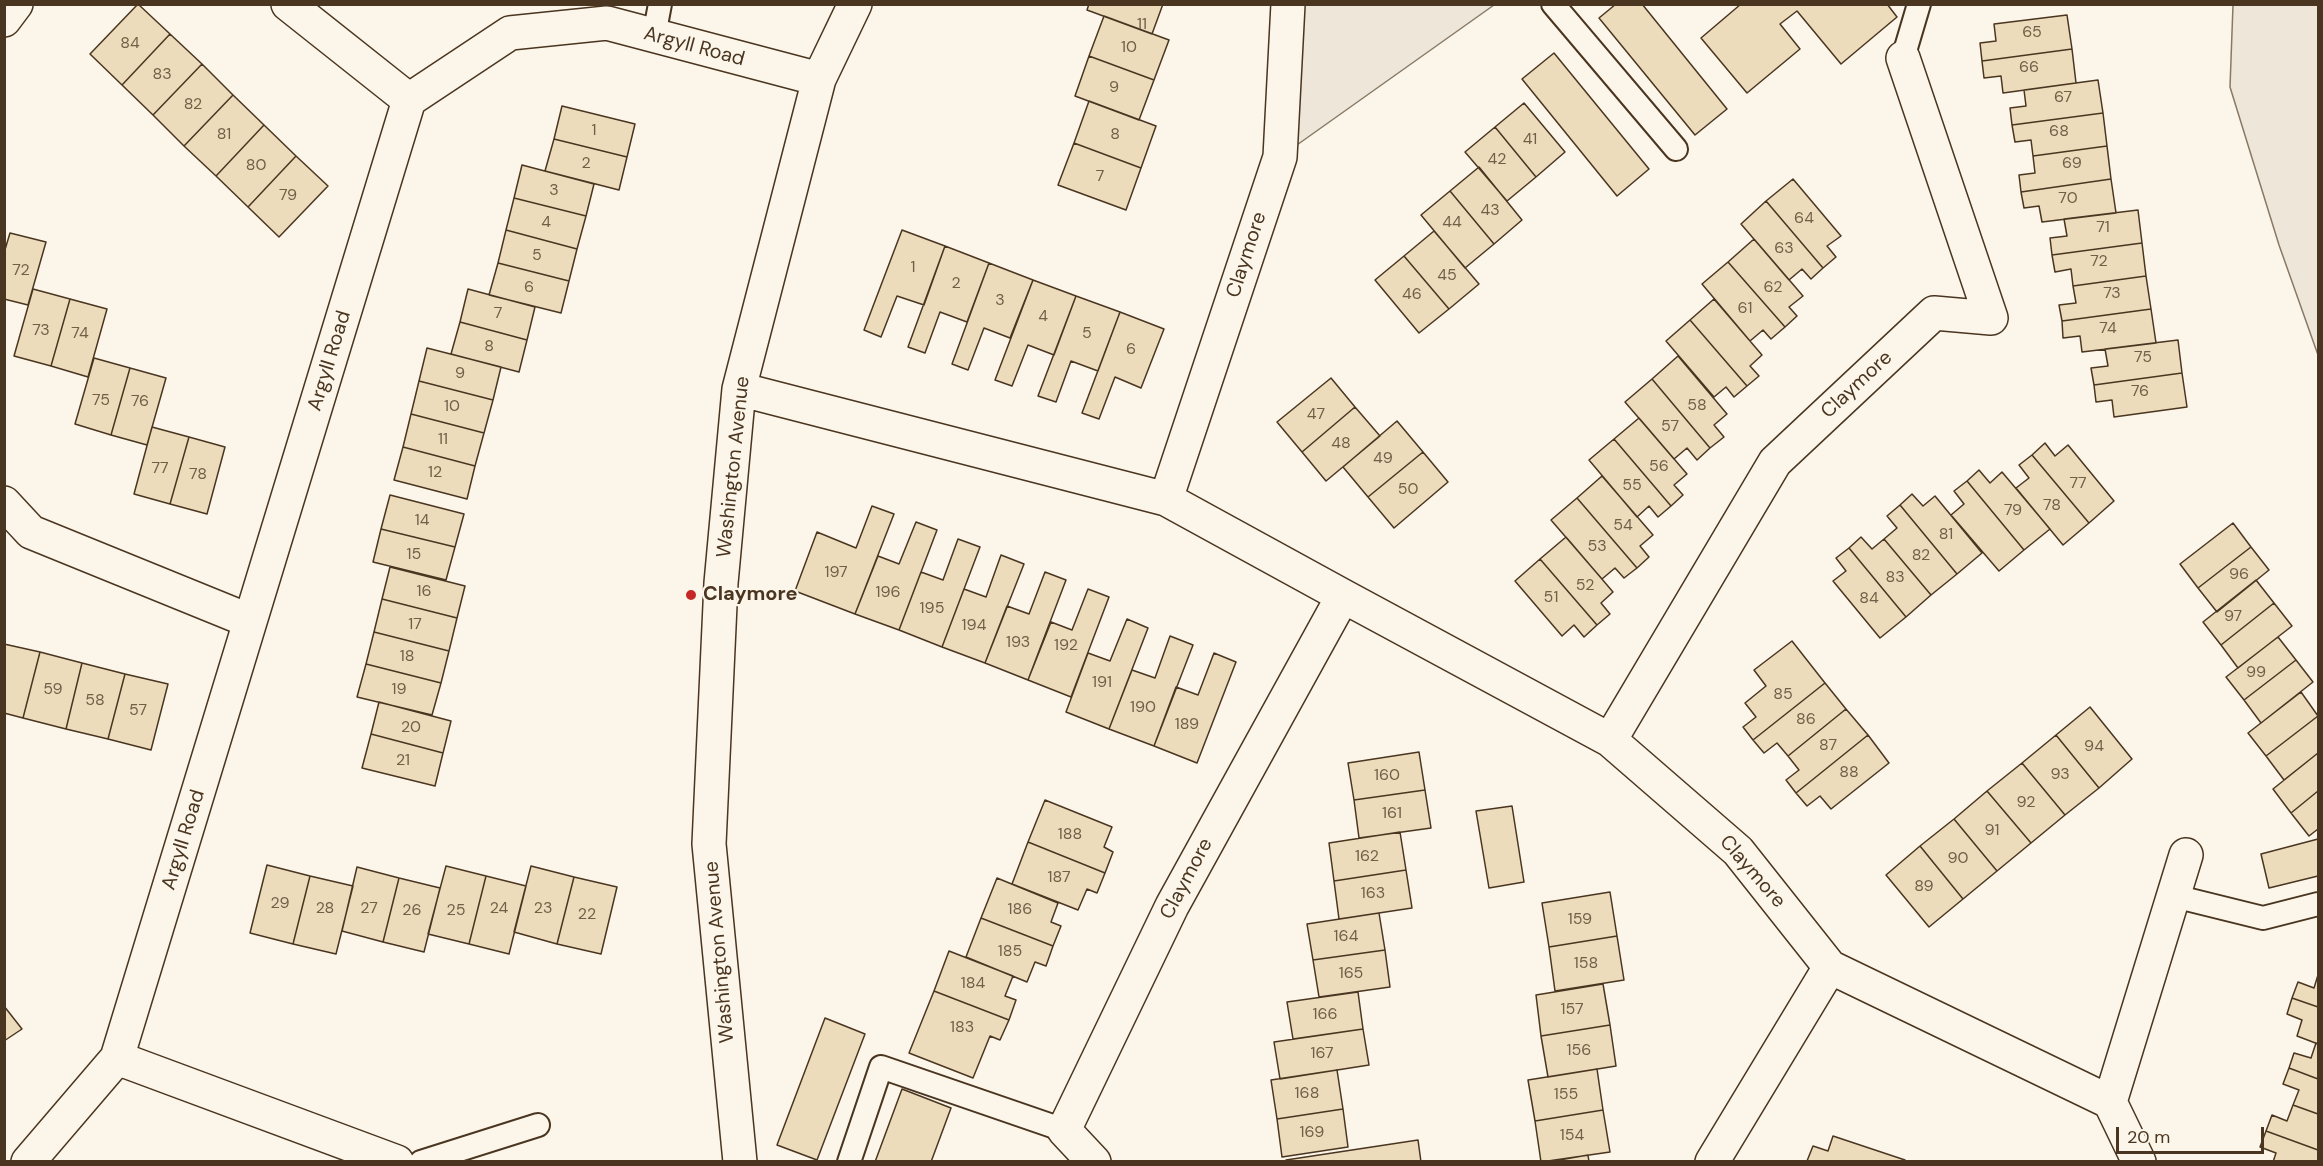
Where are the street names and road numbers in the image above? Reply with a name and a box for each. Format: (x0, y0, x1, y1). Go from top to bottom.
street label: Argyll Road (641, 22, 747, 72)
street label: Claymore (1222, 209, 1272, 301)
street label: Argyll Road (303, 308, 357, 414)
street label: Claymore (1816, 346, 1898, 424)
street label: Washington Avenue (713, 375, 755, 559)
street label: Argyll Road (157, 787, 211, 893)
street label: Claymore (1714, 831, 1790, 913)
street label: Claymore (1156, 834, 1218, 924)
street label: Washington Avenue (700, 860, 740, 1044)

